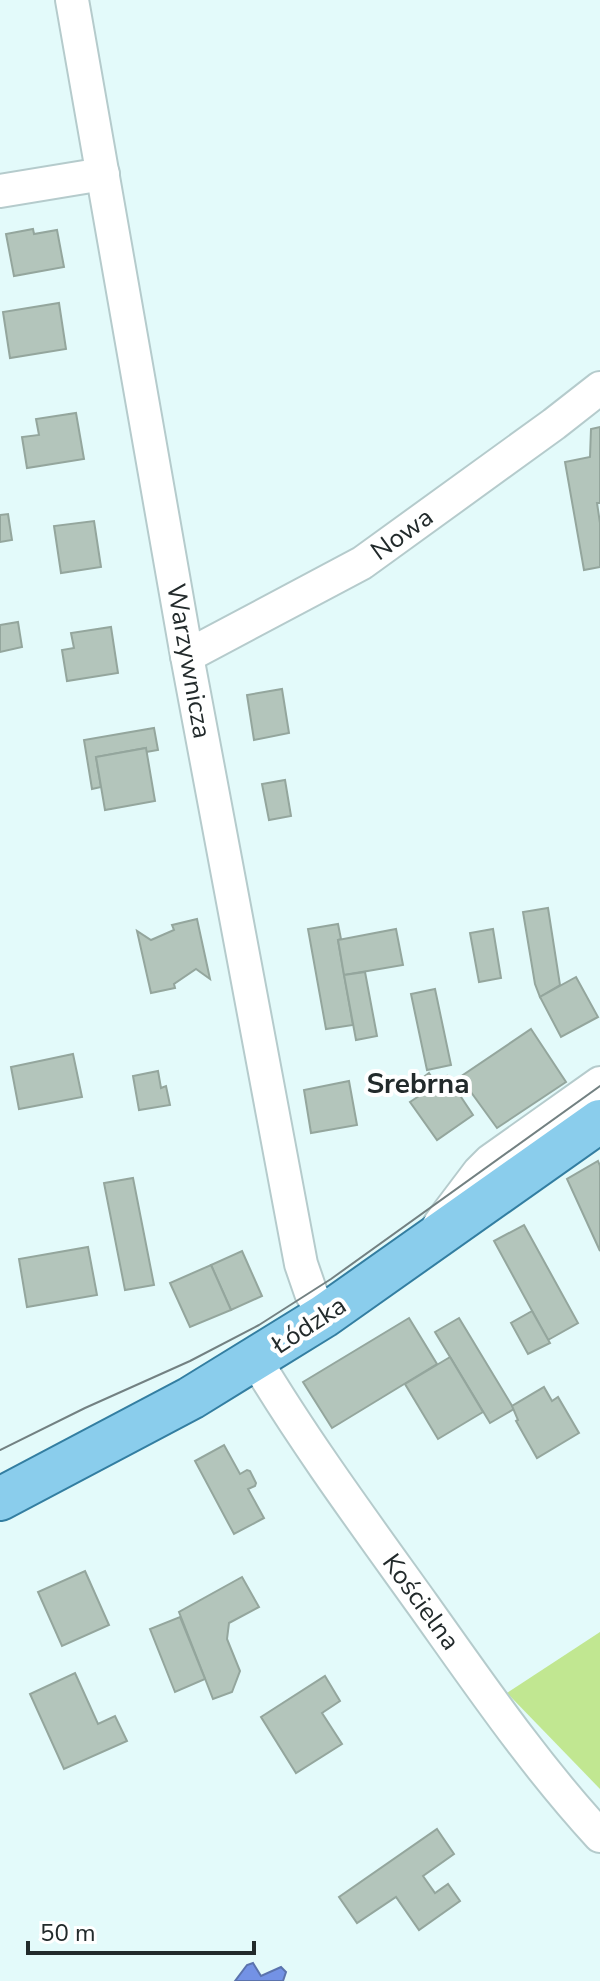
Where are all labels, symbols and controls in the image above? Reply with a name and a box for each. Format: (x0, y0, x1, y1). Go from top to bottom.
street label: Nowa (364, 500, 440, 568)
street label: Warzywnicza (158, 581, 220, 741)
district label: Srebrna (366, 1065, 470, 1103)
street label: Łódzka (264, 1288, 353, 1363)
street label: Kościelna (374, 1547, 468, 1657)
scale bar (28, 1905, 254, 1955)
text: 50 m (40, 1917, 96, 1949)

